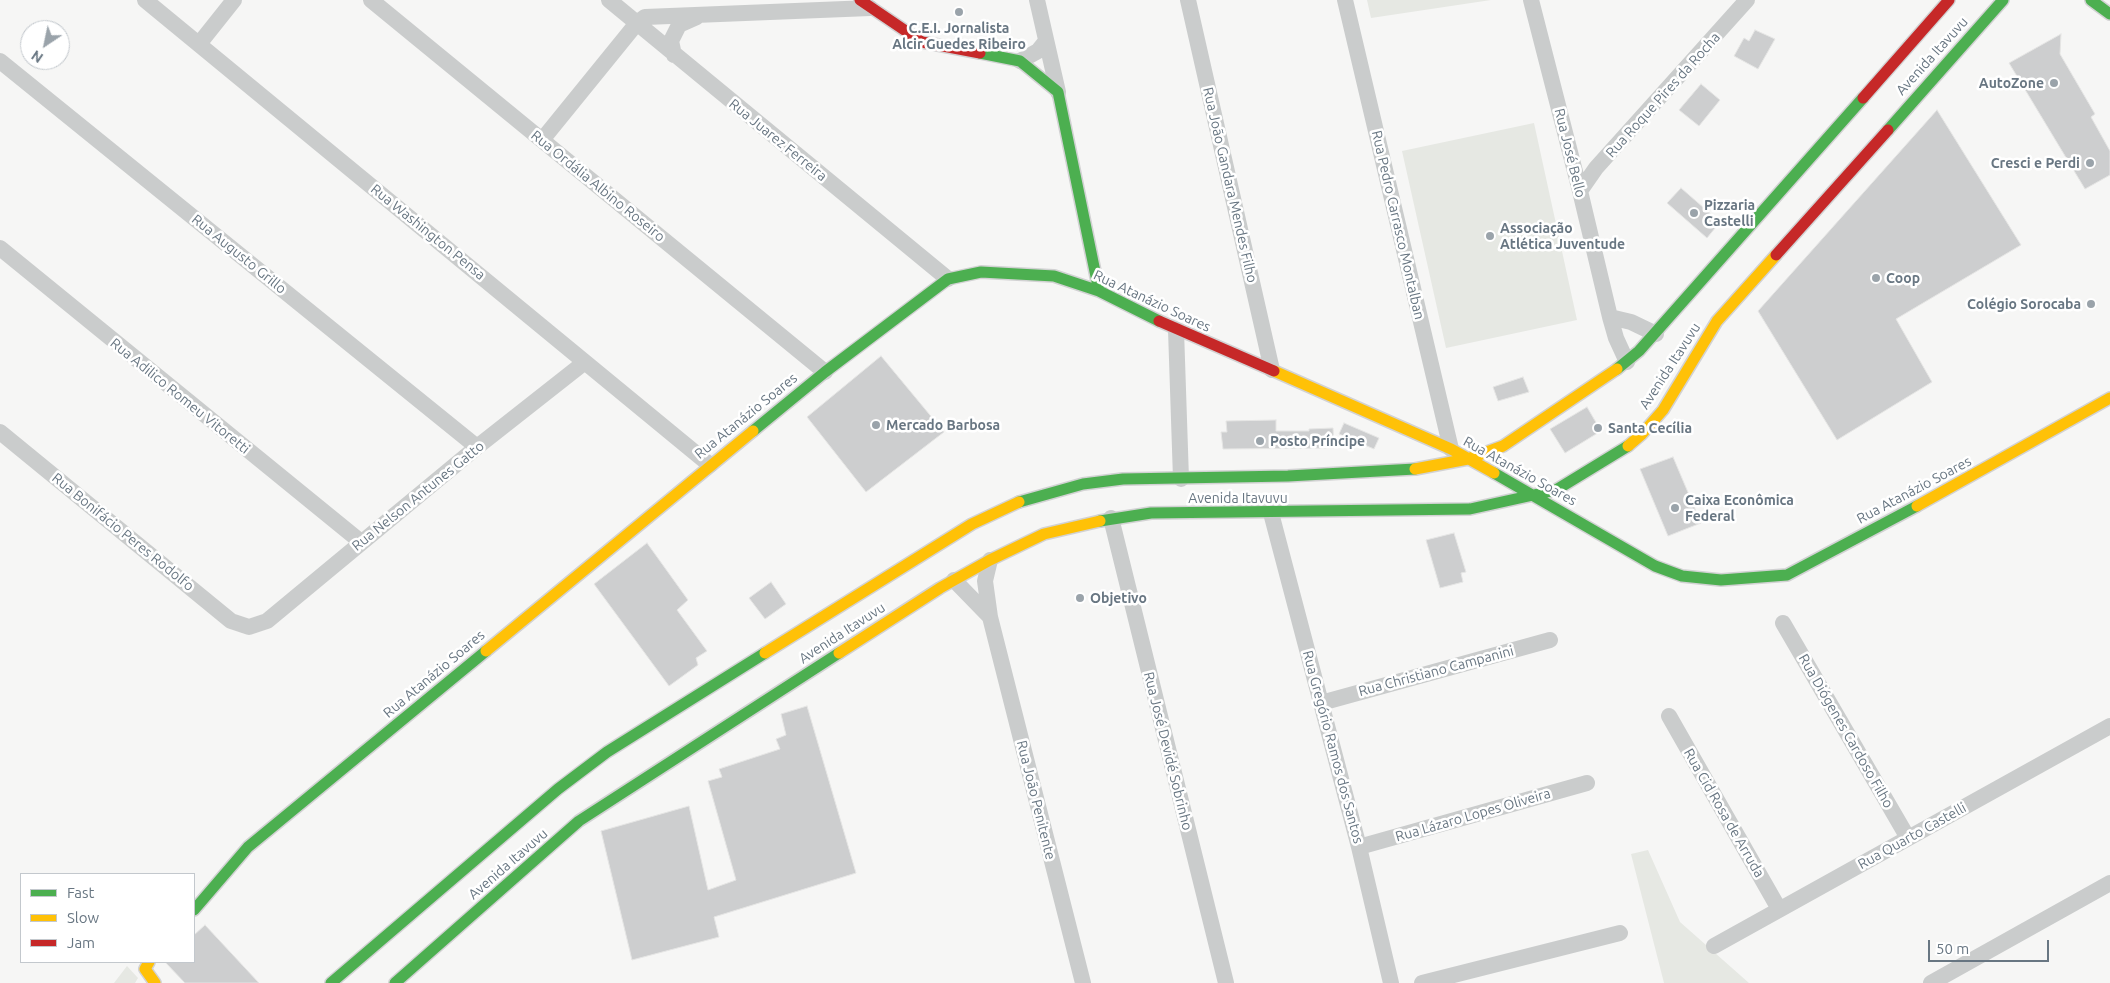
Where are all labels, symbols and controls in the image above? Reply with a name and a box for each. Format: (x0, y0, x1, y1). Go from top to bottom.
marker: C.E.I. Jornalista Alcir Guedes Ribeiro (953, 6, 965, 18)
street label: Avenida Itavuvu (1893, 13, 1971, 99)
north arrow (20, 20, 70, 70)
place label: C.E.I. Jornalista Alcir Guedes Ribeiro (892, 20, 1026, 52)
street label: Rua Roque Pires da Rocha (1602, 29, 1724, 161)
text: N (28, 47, 46, 66)
place label: AutoZone (1979, 75, 2044, 91)
marker: AutoZone (2048, 77, 2060, 89)
street label: Rua João Gandara Mendes Filho (1199, 86, 1261, 284)
street label: Rua Juarez Ferreira (726, 95, 830, 185)
street label: Rua José Bello (1551, 107, 1589, 199)
street label: Rua Ordália Albino Roseiro (528, 127, 668, 245)
street label: Rua Pedro Carrasco Montalban (1368, 129, 1428, 321)
place label: Cresci e Perdi (1991, 155, 2080, 171)
marker: Cresci e Perdi (2084, 157, 2096, 169)
street label: Rua Washington Pensa (367, 181, 489, 283)
place label: Pizzaria Castelli (1704, 197, 1755, 230)
marker: Pizzaria Castelli (1688, 207, 1700, 219)
street label: Rua Augusto Grillo (188, 211, 290, 297)
place label: Associação Atlética Juventude (1500, 220, 1625, 252)
marker: Associação Atlética Juventude (1484, 230, 1496, 242)
street label: Rua Atanázio Soares (1091, 267, 1213, 335)
place label: Coop (1886, 270, 1920, 286)
marker: Coop (1870, 272, 1882, 284)
place label: Colégio Sorocaba (1967, 296, 2081, 312)
marker: Colégio Sorocaba (2085, 298, 2097, 310)
street label: Avenida Itavuvu (1636, 320, 1704, 412)
street label: Rua Adilico Romeu Vitoretti (107, 335, 253, 457)
street label: Rua Atanázio Soares (691, 369, 801, 463)
place label: Mercado Barbosa (886, 417, 1000, 433)
marker: Mercado Barbosa (870, 419, 882, 431)
place label: Santa Cecília (1608, 420, 1692, 436)
marker: Santa Cecília (1592, 422, 1604, 434)
place label: Posto Príncipe (1270, 433, 1365, 449)
street label: Rua Atanázio Soares (1460, 433, 1580, 509)
marker: Posto Príncipe (1254, 435, 1266, 447)
street label: Rua Nelson Antunes Gatto (349, 437, 487, 555)
street label: Rua Atanázio Soares (1854, 453, 1974, 527)
street label: Rua Bonifácio Peres Rodolfo (49, 469, 197, 595)
street label: Avenida Itavuvu (1188, 490, 1288, 506)
place label: Caixa Econômica Federal (1685, 492, 1794, 524)
marker: Caixa Econômica Federal (1669, 502, 1681, 514)
place label: Objetivo (1090, 590, 1147, 606)
marker: Objetivo (1074, 592, 1086, 604)
street label: Avenida Itavuvu (796, 599, 888, 667)
street label: Rua Atanázio Soares (380, 627, 488, 721)
street label: Rua Christiano Campanini (1357, 642, 1515, 700)
street label: Rua Gregório Ramos dos Santos (1299, 649, 1367, 845)
street label: Rua Diógenes Cardoso Filho (1795, 651, 1897, 811)
street label: Rua José Devidé Sobrinho (1140, 670, 1196, 832)
street label: Rua João Penitente (1013, 739, 1059, 861)
street label: Rua Cid Rosa de Arruda (1680, 746, 1768, 880)
street label: Rua Lázaro Lopes Oliveira (1393, 785, 1553, 845)
street label: Rua Quarto Castelli (1855, 799, 1969, 873)
street label: Avenida Itavuvu (465, 825, 551, 903)
legend (20, 873, 195, 963)
text: Fast (67, 884, 94, 901)
text: Slow (67, 909, 99, 926)
scale bar (1930, 930, 2051, 962)
text: Jam (67, 934, 95, 951)
text: 50 m (1936, 940, 1969, 957)

